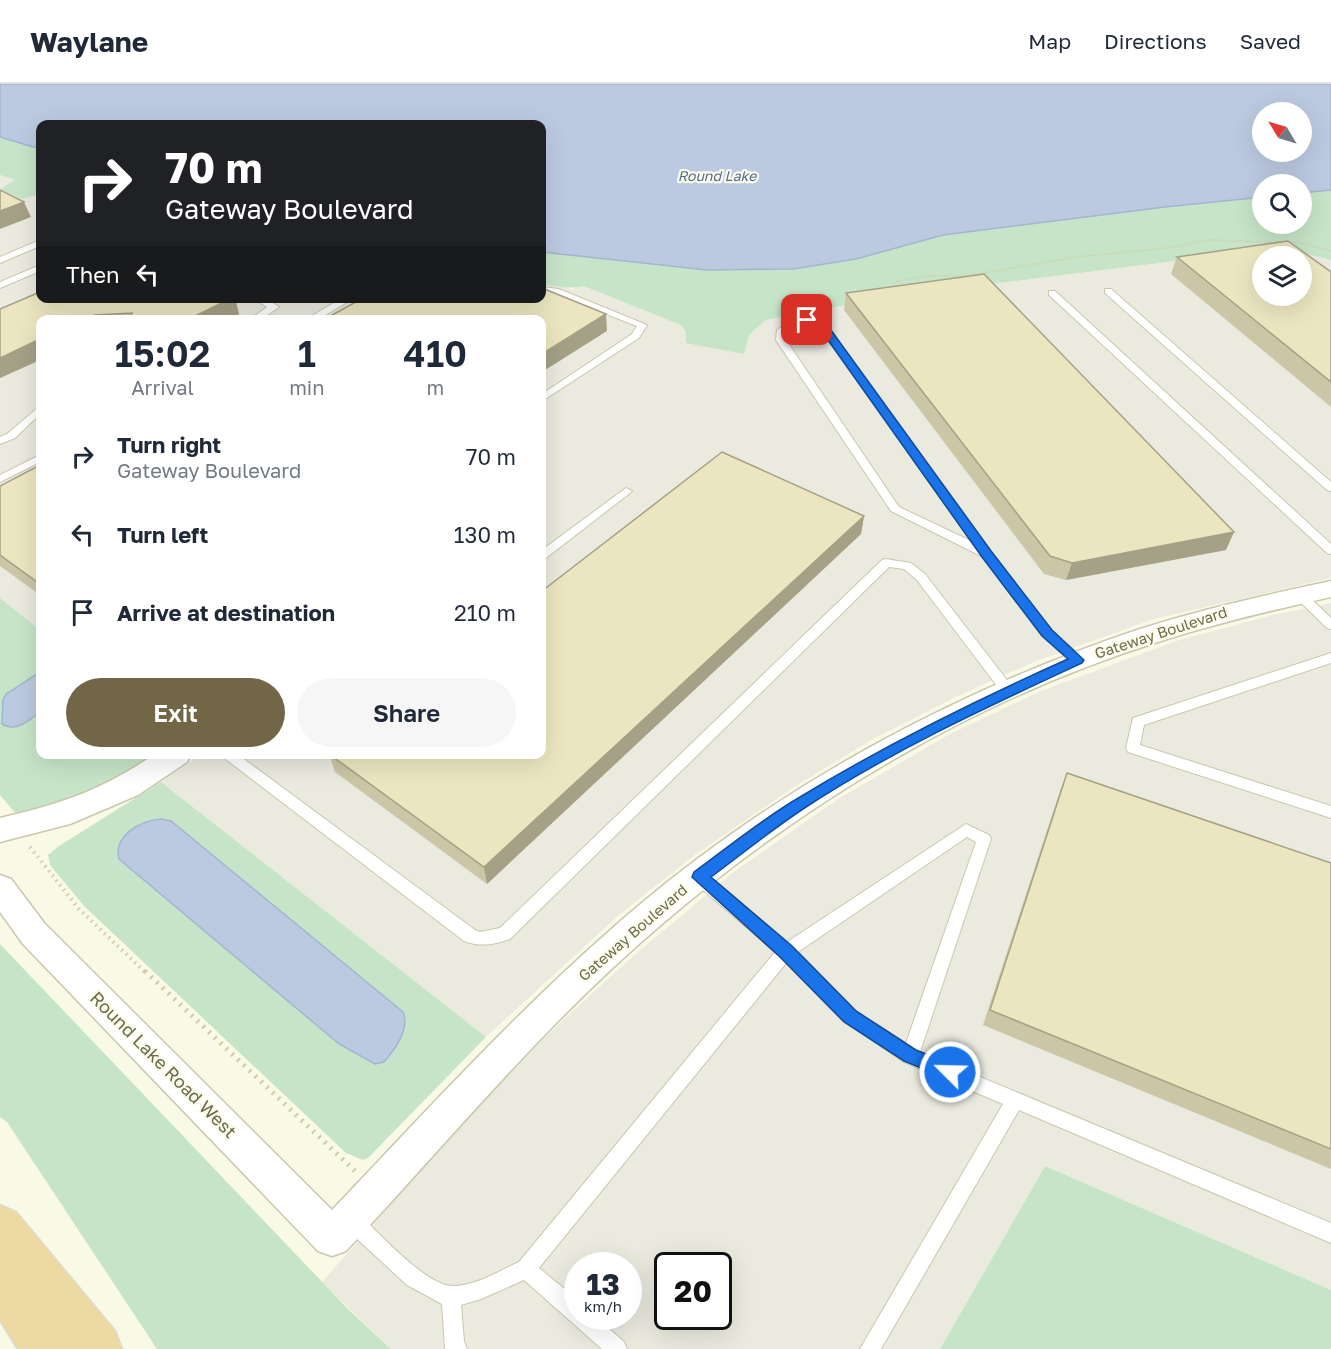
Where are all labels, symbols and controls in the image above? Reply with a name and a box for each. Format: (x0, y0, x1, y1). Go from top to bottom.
text: Waylane (30, 25, 148, 58)
text: Map (1028, 28, 1071, 54)
text: Directions (1104, 28, 1207, 54)
text: Saved (1240, 28, 1301, 54)
north arrow (1252, 102, 1312, 162)
map controls (1252, 102, 1312, 306)
text: 70 m (165, 142, 262, 192)
icon: right (66, 144, 144, 222)
water label: Round Lake (678, 167, 757, 184)
button: search (1252, 174, 1312, 234)
text: Gateway Boulevard (165, 193, 414, 225)
button: layers (1252, 246, 1312, 306)
icon: left (131, 258, 164, 291)
text: Then (66, 261, 119, 288)
pin (781, 294, 832, 345)
icon: arrive (790, 303, 823, 336)
text: 15:02 (115, 332, 210, 375)
text: 1 (298, 332, 316, 375)
text: 410 (403, 332, 467, 375)
text: Arrival (131, 375, 194, 399)
text: min (289, 375, 325, 399)
text: m (426, 375, 444, 399)
text: Turn right (117, 431, 221, 458)
icon: right (66, 440, 99, 473)
text: 70 m (466, 443, 516, 470)
text: Gateway Boulevard (117, 458, 301, 482)
icon: left (66, 518, 99, 551)
text: Turn left (117, 521, 208, 548)
text: 130 m (454, 521, 516, 548)
icon: arrive (66, 596, 99, 629)
text: Arrive at destination (117, 599, 335, 626)
text: 210 m (454, 599, 516, 626)
street label: Gateway Boulevard (1092, 602, 1229, 662)
button: Exit (66, 678, 285, 747)
button: Share (297, 678, 516, 747)
street label: Gateway Boulevard (574, 880, 690, 984)
street label: Round Lake Road West (86, 986, 242, 1142)
position arrow (918, 1040, 982, 1104)
speed limit sign: 20 (654, 1252, 732, 1330)
text: 13 (586, 1266, 620, 1302)
text: km/h (584, 1297, 622, 1315)

